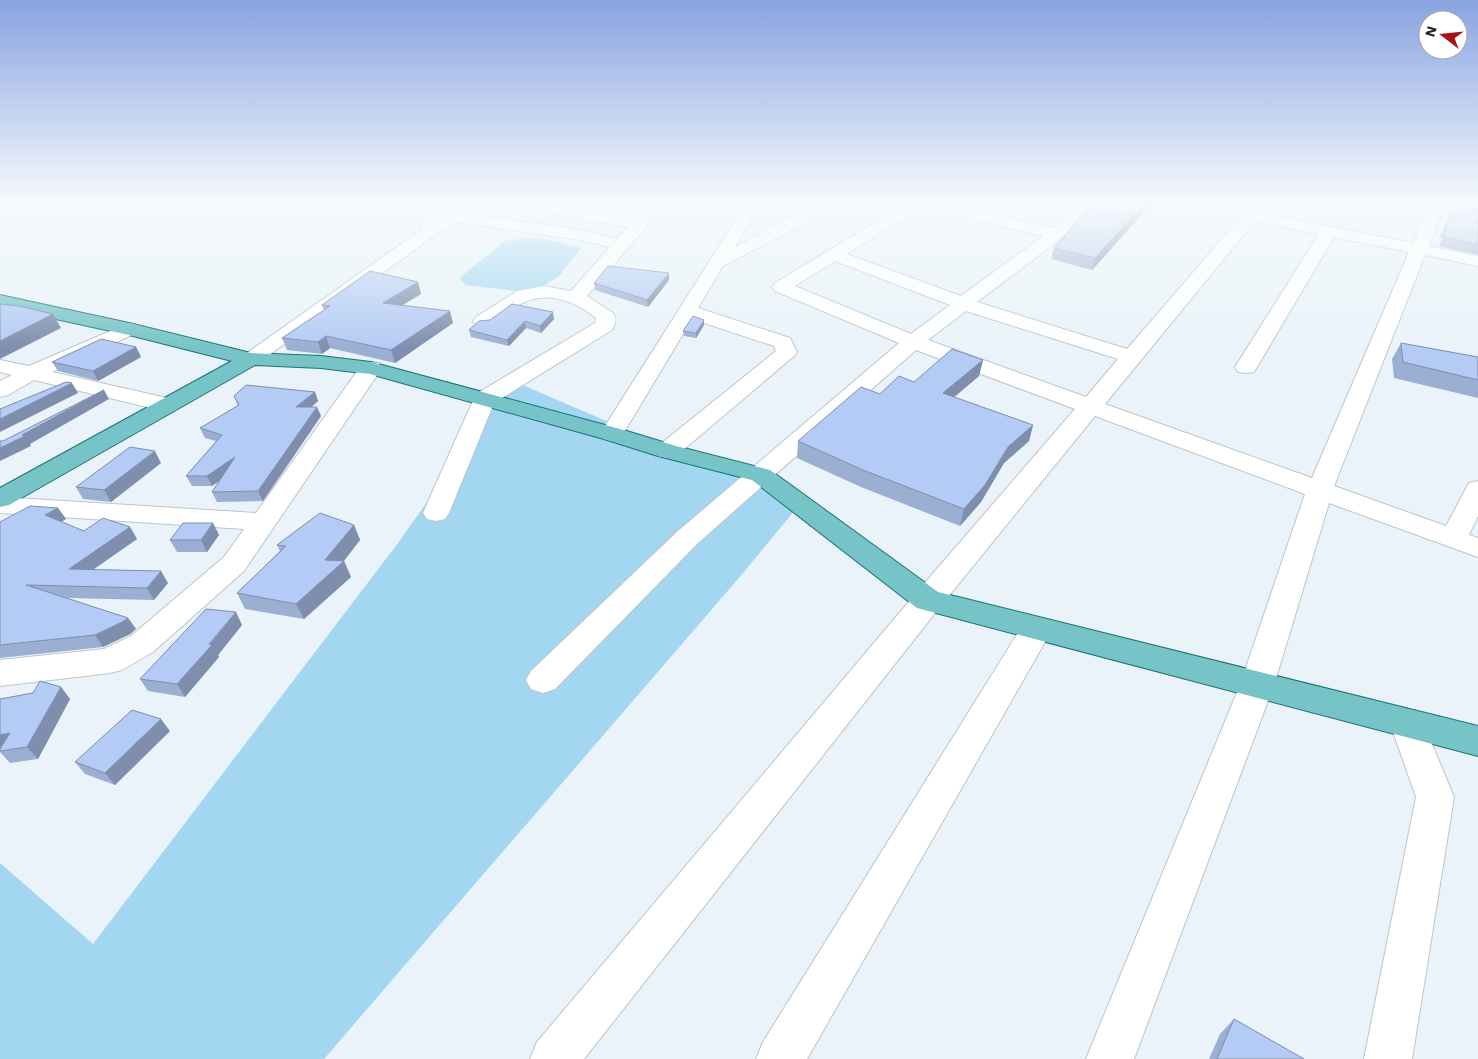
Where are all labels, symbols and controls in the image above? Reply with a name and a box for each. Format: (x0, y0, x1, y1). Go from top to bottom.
north arrow (1418, 10, 1468, 60)
text: N (1421, 24, 1440, 39)

